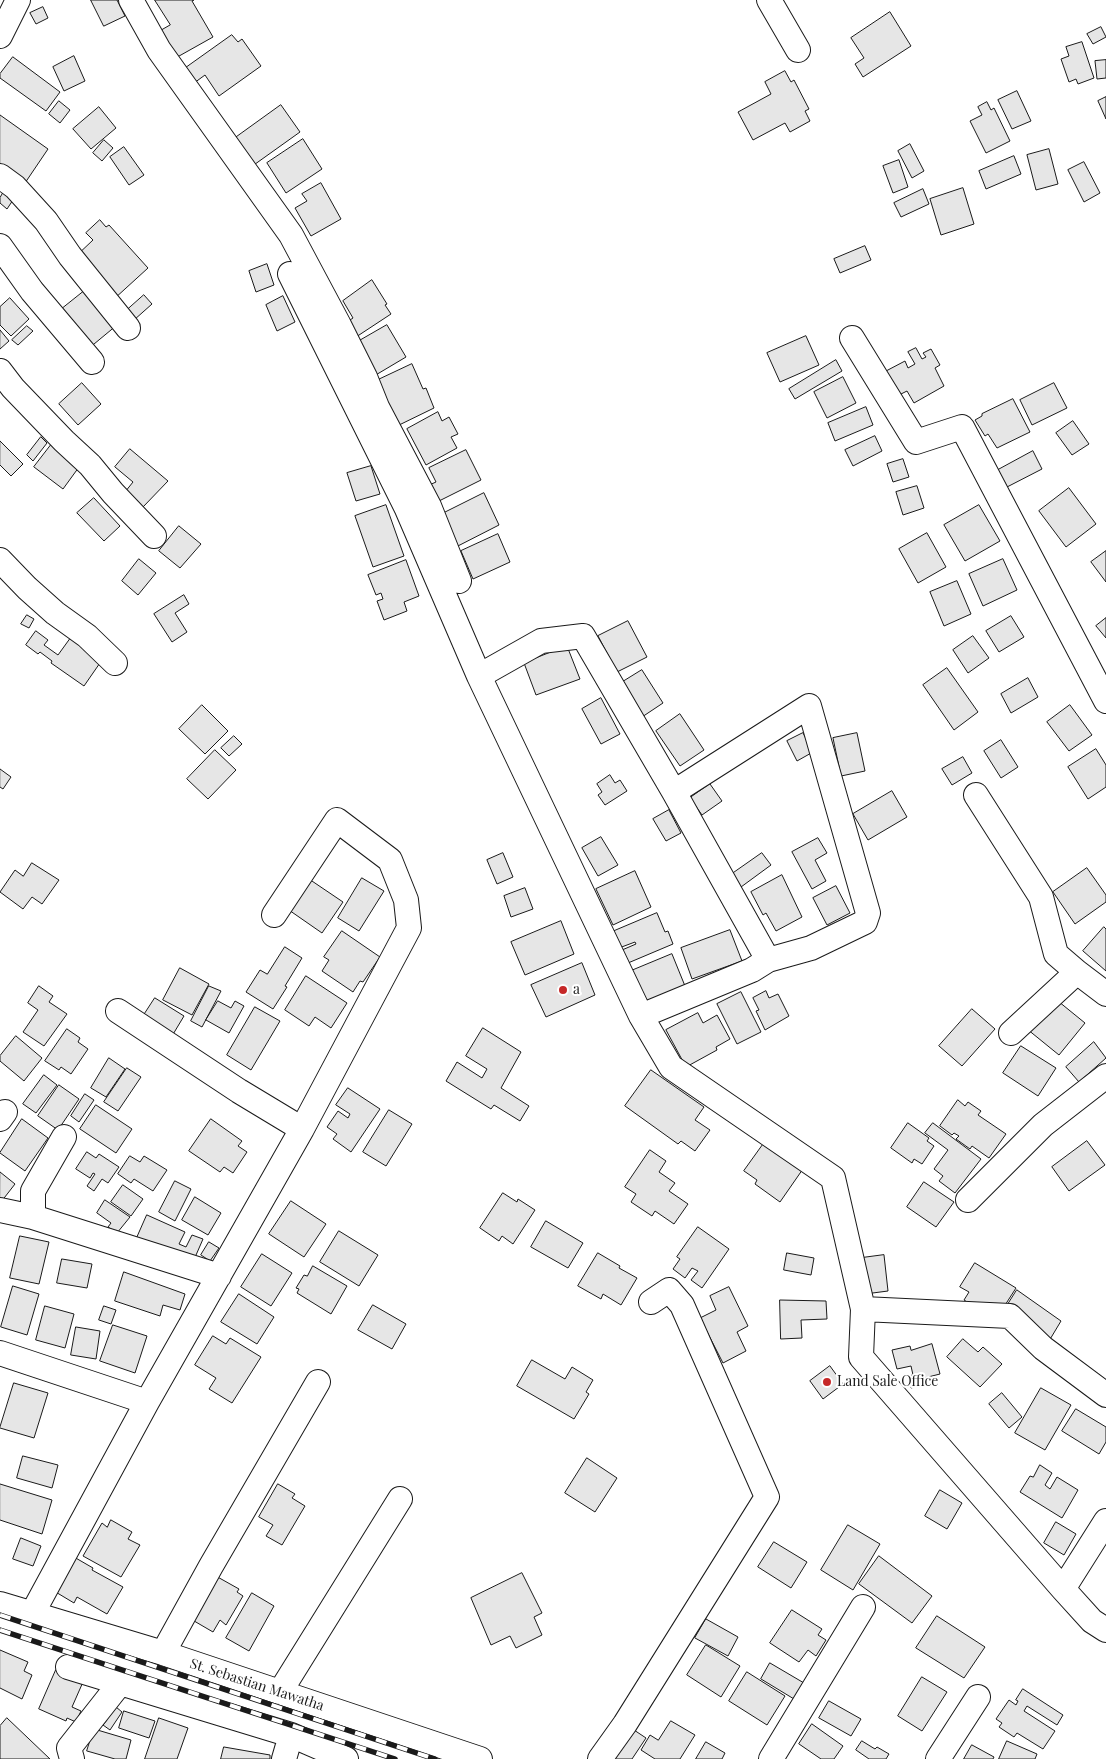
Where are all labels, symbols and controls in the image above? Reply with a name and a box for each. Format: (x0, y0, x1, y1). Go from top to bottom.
place label: a (573, 982, 580, 998)
marker: a (557, 984, 569, 996)
place label: Land Sale Office (837, 1374, 938, 1390)
marker: Land Sale Office (821, 1376, 833, 1388)
street label: St. Sebastian Mawatha (188, 1655, 326, 1715)

